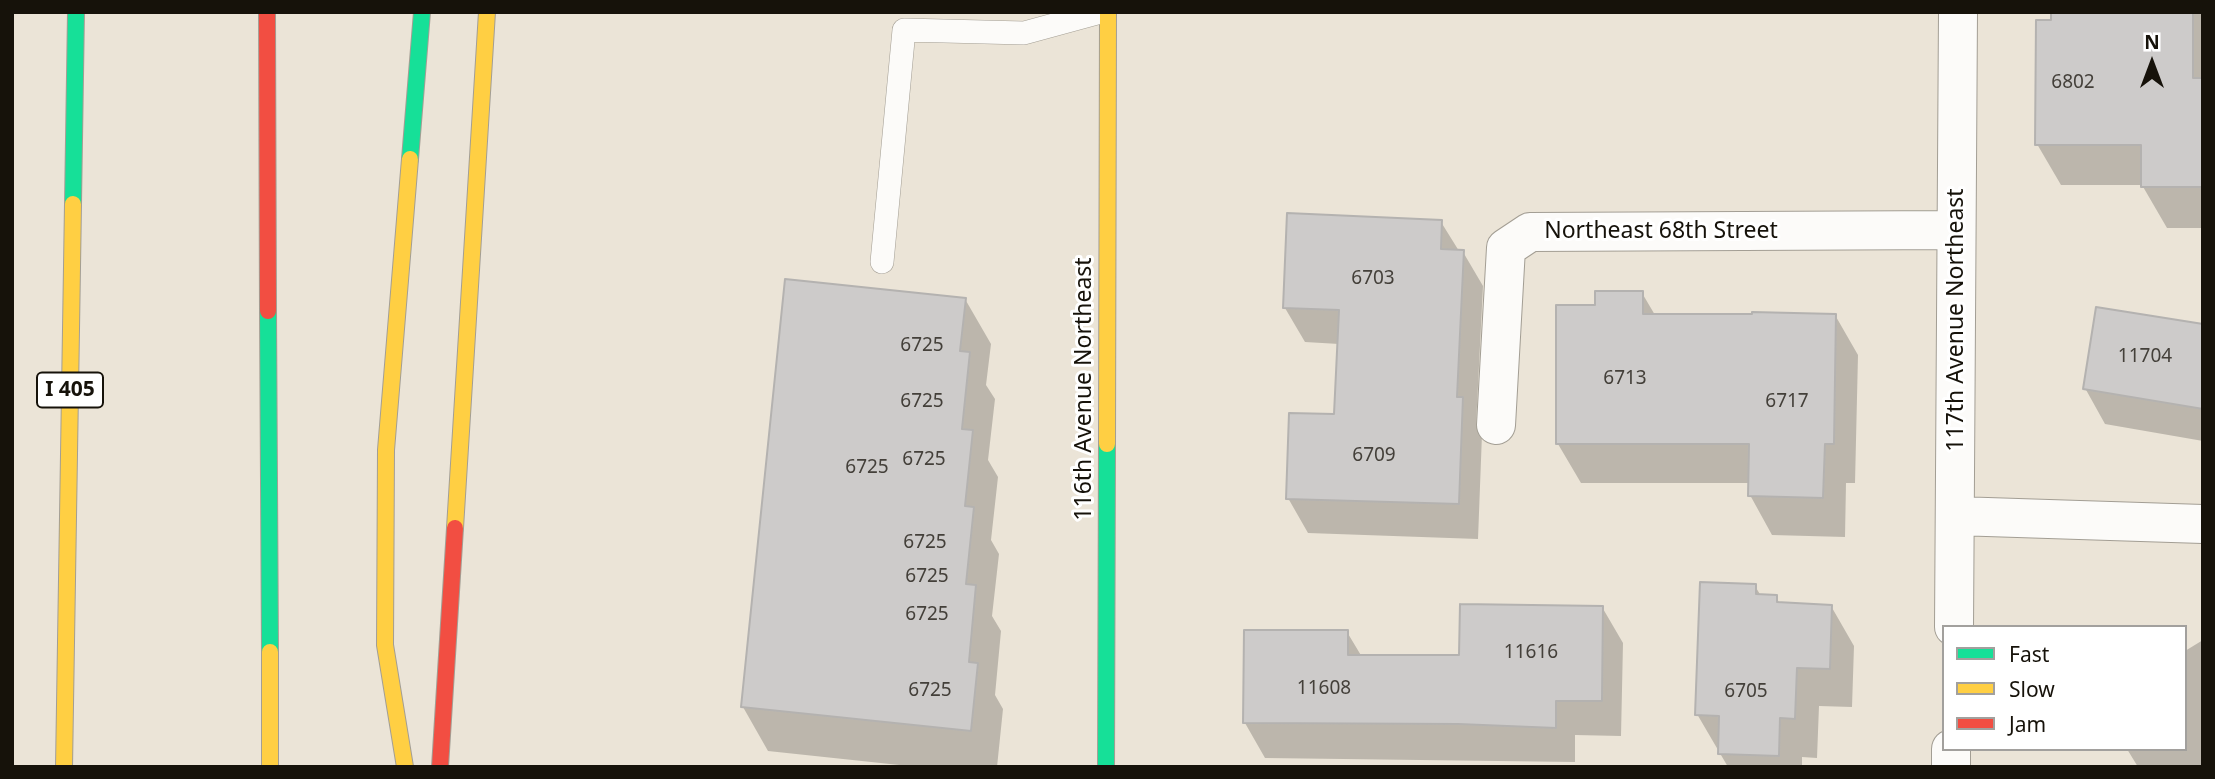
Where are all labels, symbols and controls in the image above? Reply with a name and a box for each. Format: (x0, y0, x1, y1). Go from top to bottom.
north arrow (2117, 28, 2187, 98)
text: N (2144, 29, 2160, 55)
house number: 6802 (2051, 72, 2095, 94)
street label: 117th Avenue Northeast (1942, 188, 1970, 452)
street label: Northeast 68th Street (1544, 217, 1778, 245)
street label: 116th Avenue Northeast (1070, 257, 1098, 521)
house number: 6703 (1351, 268, 1395, 290)
house number: 6725 (900, 335, 944, 357)
house number: 11704 (2118, 346, 2172, 368)
house number: 6713 (1603, 368, 1647, 390)
road number: I 405 (37, 372, 103, 408)
house number: 6725 (900, 391, 944, 413)
house number: 6717 (1765, 391, 1809, 413)
house number: 6709 (1352, 445, 1396, 467)
house number: 6725 (902, 449, 946, 471)
house number: 6725 (845, 457, 889, 479)
house number: 6725 (903, 532, 947, 554)
house number: 6725 (905, 566, 949, 588)
house number: 6725 (905, 604, 949, 626)
legend (1942, 625, 2187, 751)
text: Fast (2009, 640, 2049, 668)
house number: 11616 (1504, 642, 1558, 664)
text: Slow (2009, 675, 2055, 703)
house number: 11608 (1297, 678, 1351, 700)
house number: 6725 (908, 680, 952, 702)
house number: 6705 (1724, 681, 1768, 703)
text: Jam (2009, 710, 2046, 738)

